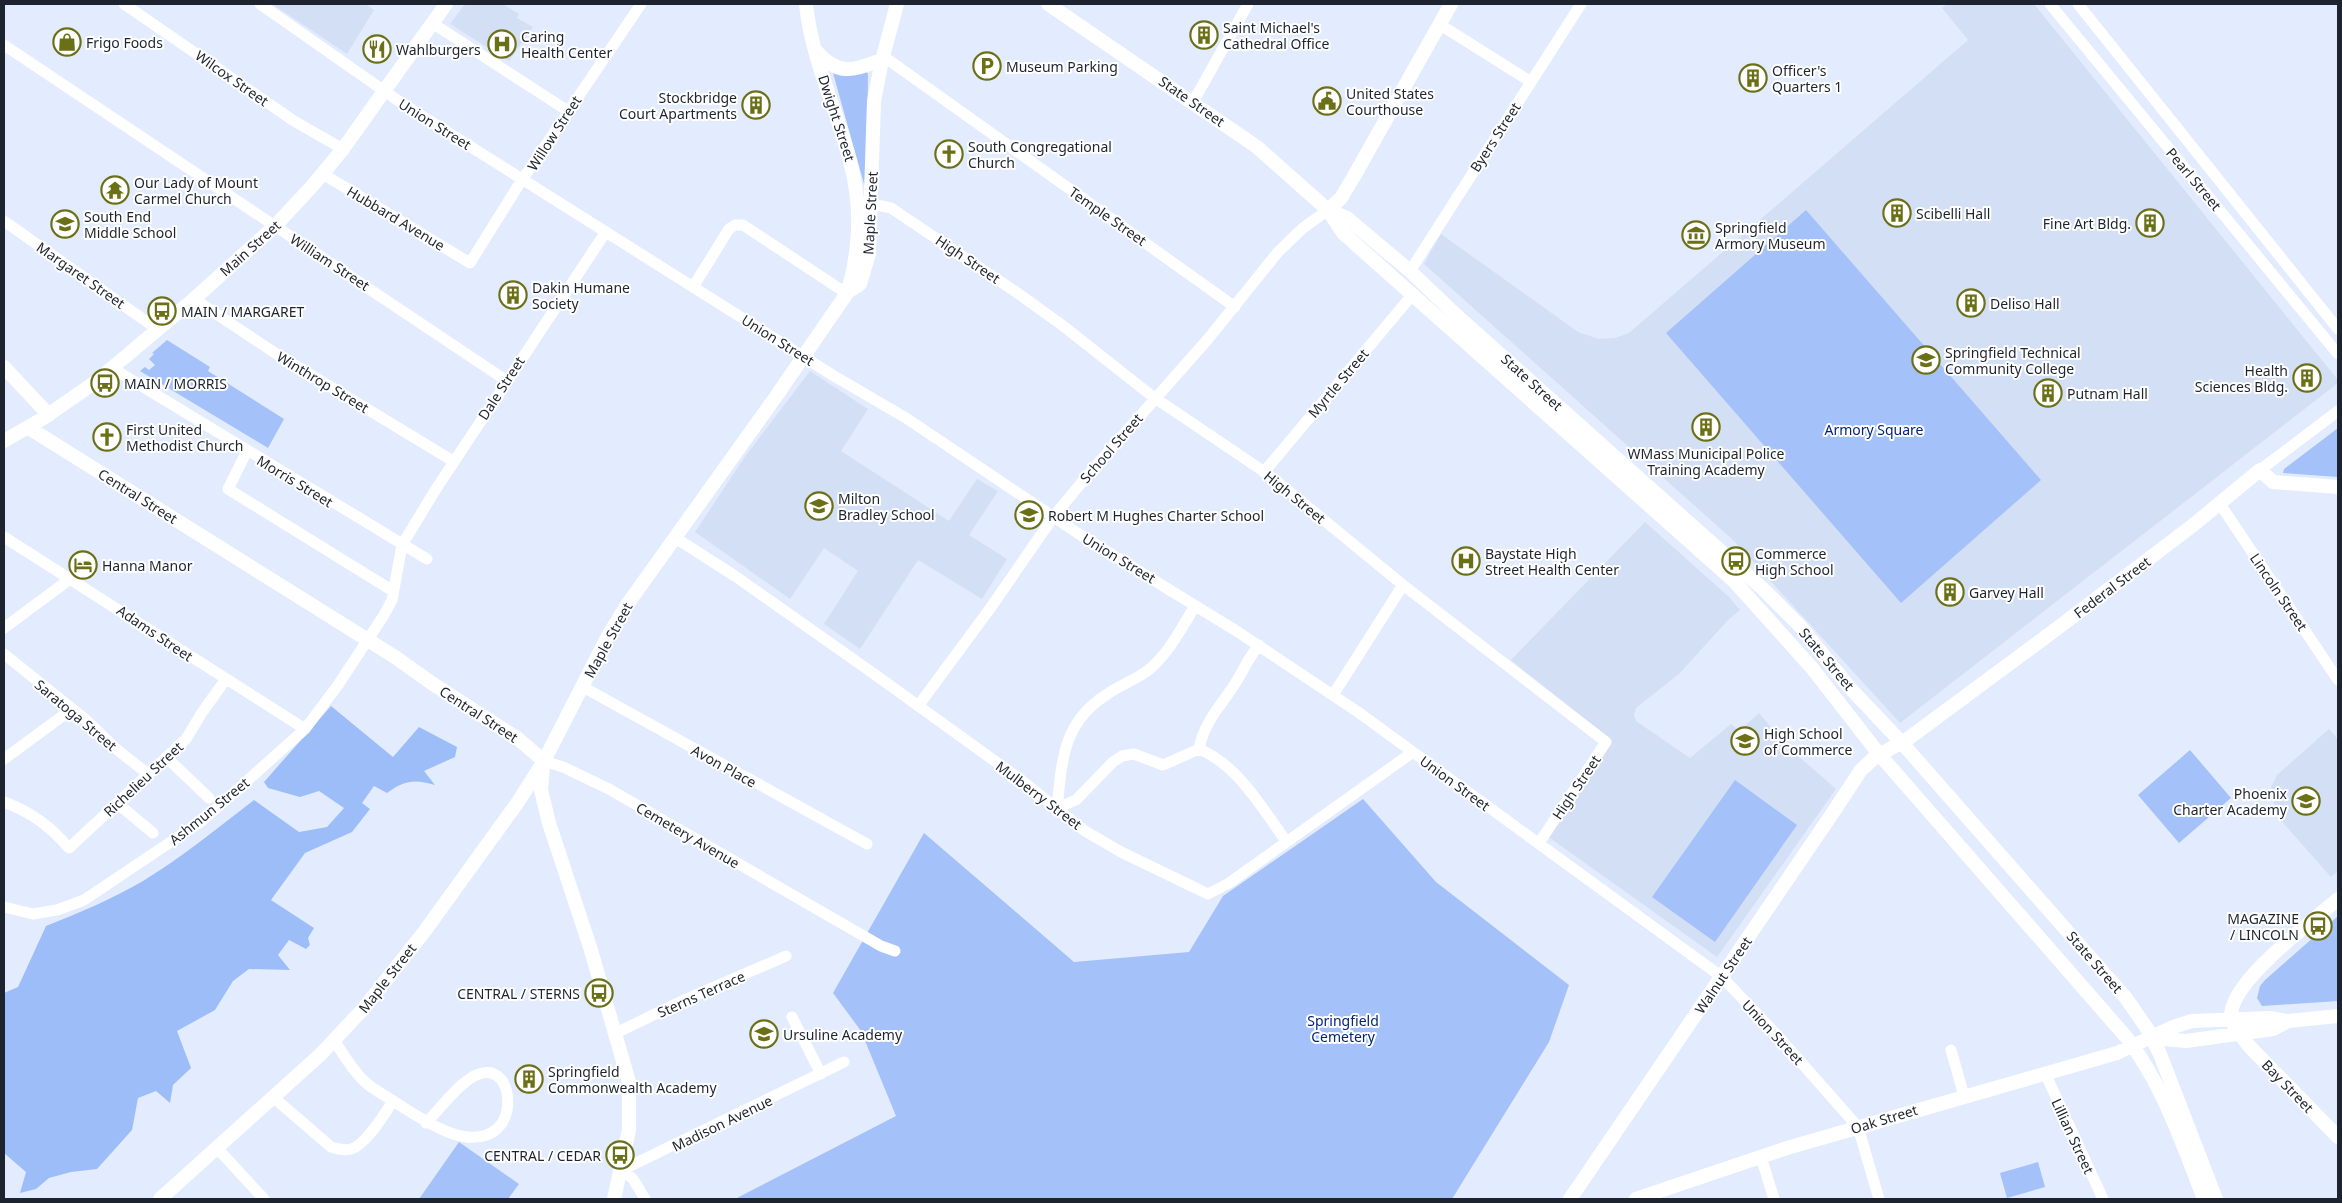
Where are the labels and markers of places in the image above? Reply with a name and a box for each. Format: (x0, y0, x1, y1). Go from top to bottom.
place label: Saint Michael's Cathedral Office (1223, 18, 1329, 53)
building icon: Saint Michael's Cathedral Office (1189, 20, 1219, 50)
shop icon: Frigo Foods (52, 27, 82, 57)
place label: Caring Health Center (521, 27, 612, 62)
hospital icon: Caring Health Center (487, 29, 517, 59)
place label: Frigo Foods (86, 33, 163, 52)
restaurant icon: Wahlburgers (362, 34, 392, 64)
place label: Wahlburgers (396, 40, 481, 59)
parking icon: Museum Parking (972, 51, 1002, 81)
place label: Museum Parking (1006, 57, 1118, 76)
place label: Officer's Quarters 1 (1772, 61, 1842, 96)
building icon: Officer's Quarters 1 (1738, 63, 1768, 93)
place label: United States Courthouse (1346, 84, 1434, 119)
public building icon: United States Courthouse (1312, 86, 1342, 116)
place label: Stockbridge Court Apartments (619, 88, 737, 123)
building icon: Stockbridge Court Apartments (741, 90, 771, 120)
place label: South Congregational Church (968, 137, 1112, 172)
church icon: South Congregational Church (934, 139, 964, 169)
place label: Our Lady of Mount Carmel Church (134, 173, 258, 208)
temple icon: Our Lady of Mount Carmel Church (100, 175, 130, 205)
building icon: Scibelli Hall (1882, 198, 1912, 228)
place label: Scibelli Hall (1916, 204, 1990, 223)
place label: South End Middle School (84, 207, 176, 242)
building icon: Fine Art Bldg. (2135, 208, 2165, 238)
school or university icon: South End Middle School (50, 209, 80, 239)
place label: Fine Art Bldg. (2043, 214, 2131, 233)
place label: Springfield Armory Museum (1715, 218, 1826, 253)
museum icon: Springfield Armory Museum (1681, 220, 1711, 250)
place label: Dakin Humane Society (532, 278, 630, 313)
building icon: Dakin Humane Society (498, 280, 528, 310)
building icon: Deliso Hall (1956, 288, 1986, 318)
place label: Deliso Hall (1990, 294, 2060, 313)
bus stop icon: MAIN / MARGARET (147, 296, 177, 326)
place label: MAIN / MARGARET (181, 302, 304, 321)
place label: Springfield Technical Community College (1945, 343, 2081, 378)
school or university icon: Springfield Technical Community College (1911, 345, 1941, 375)
place label: Health Sciences Bldg. (2195, 361, 2288, 396)
building icon: Health Sciences Bldg. (2292, 363, 2322, 393)
bus stop icon: MAIN / MORRIS (90, 368, 120, 398)
place label: MAIN / MORRIS (124, 374, 227, 393)
building icon: Putnam Hall (2033, 378, 2063, 408)
place label: Putnam Hall (2067, 384, 2148, 403)
building icon: WMass Municipal Police Training Academy (1691, 412, 1721, 442)
place label: First United Methodist Church (126, 420, 243, 455)
church icon: First United Methodist Church (92, 422, 122, 452)
place label: WMass Municipal Police Training Academy (1627, 444, 1785, 479)
place label: Milton Bradley School (838, 489, 935, 524)
school or university icon: Milton Bradley School (804, 491, 834, 521)
school or university icon: Robert M Hughes Charter School (1014, 500, 1044, 530)
place label: Robert M Hughes Charter School (1048, 506, 1264, 525)
place label: Baystate High Street Health Center (1485, 544, 1619, 579)
place label: Commerce High School (1755, 544, 1834, 579)
hospital icon: Baystate High Street Health Center (1451, 546, 1481, 576)
bus stop icon: Commerce High School (1721, 546, 1751, 576)
hotel icon: Hanna Manor (68, 550, 98, 580)
place label: Hanna Manor (102, 556, 193, 575)
building icon: Garvey Hall (1935, 577, 1965, 607)
place label: Garvey Hall (1969, 583, 2044, 602)
place label: High School of Commerce (1764, 724, 1853, 759)
school or university icon: High School of Commerce (1730, 726, 1760, 756)
place label: Phoenix Charter Academy (2173, 784, 2288, 819)
school or university icon: Phoenix Charter Academy (2291, 786, 2321, 816)
place label: MAGAZINE / LINCOLN (2227, 909, 2299, 944)
bus stop icon: MAGAZINE / LINCOLN (2303, 911, 2333, 941)
bus stop icon: CENTRAL / STERNS (584, 978, 614, 1008)
place label: CENTRAL / STERNS (457, 984, 580, 1003)
school or university icon: Ursuline Academy (749, 1019, 779, 1049)
place label: Ursuline Academy (783, 1025, 903, 1044)
place label: Springfield Commonwealth Academy (548, 1062, 717, 1097)
building icon: Springfield Commonwealth Academy (514, 1064, 544, 1094)
bus stop icon: CENTRAL / CEDAR (605, 1140, 635, 1170)
place label: CENTRAL / CEDAR (484, 1146, 601, 1165)

